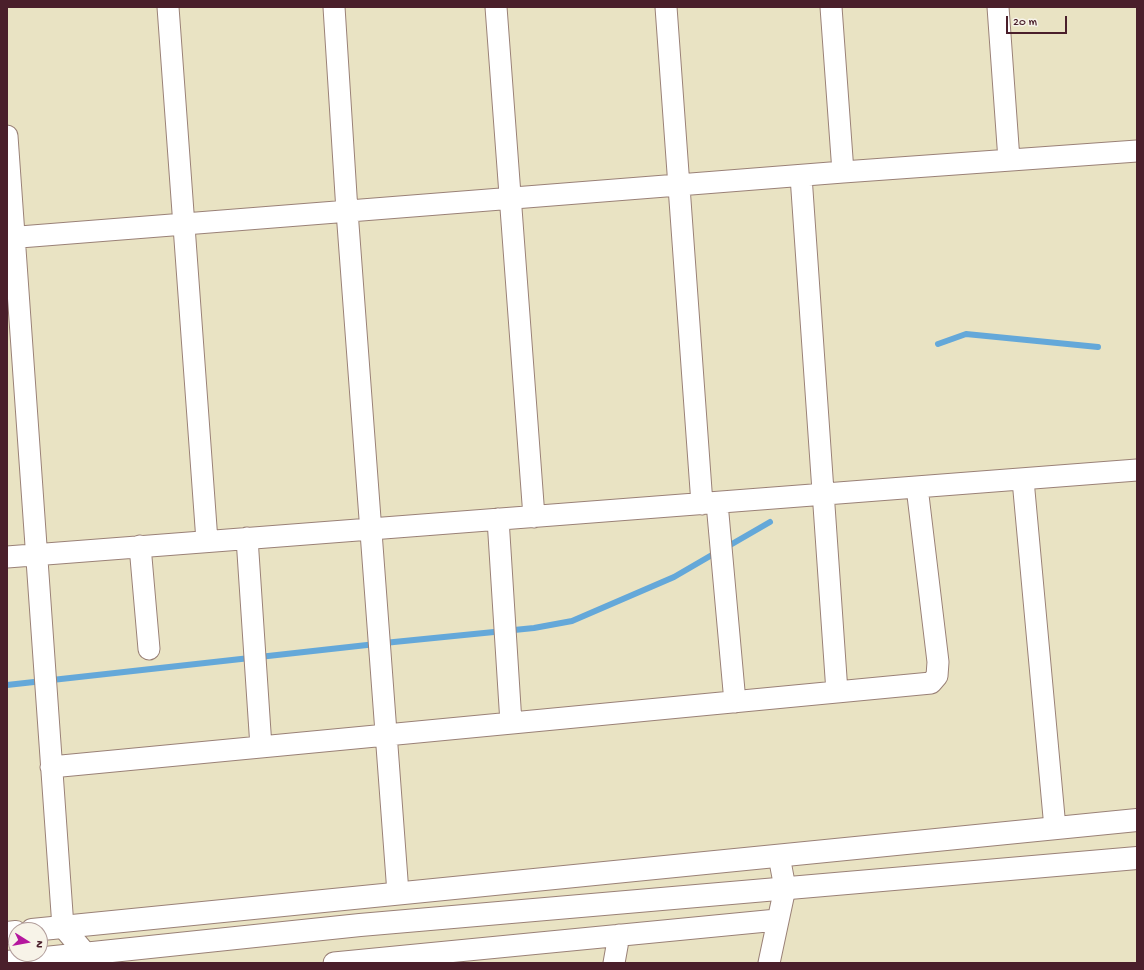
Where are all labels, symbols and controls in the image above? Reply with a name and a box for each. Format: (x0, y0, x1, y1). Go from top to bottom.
scale bar (1008, 8, 1069, 34)
text: 20 m (1013, 16, 1037, 30)
north arrow (8, 922, 48, 962)
text: N (32, 939, 45, 949)

